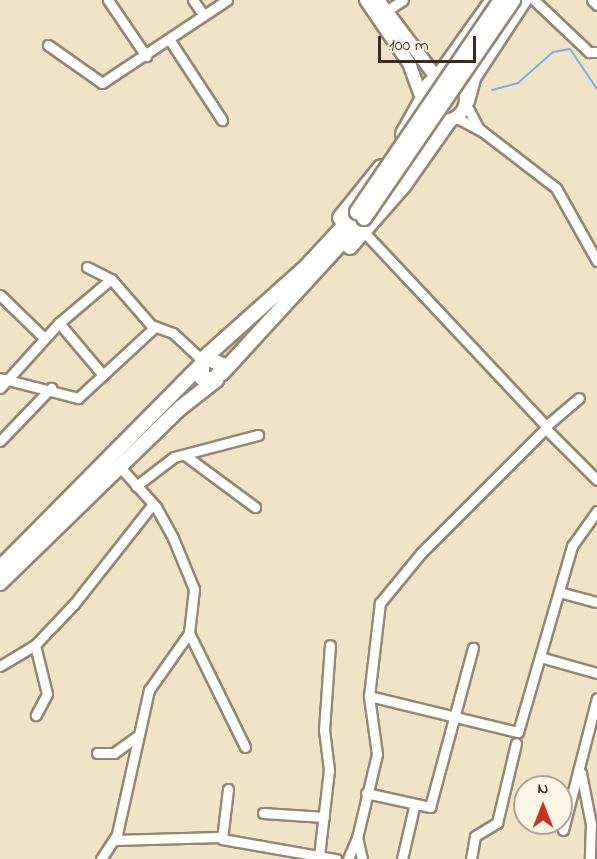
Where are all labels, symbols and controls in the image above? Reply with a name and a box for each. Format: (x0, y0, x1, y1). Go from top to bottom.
scale bar (381, 24, 478, 62)
text: 100 m (389, 33, 429, 59)
north arrow (513, 775, 573, 835)
text: N (538, 777, 548, 801)

